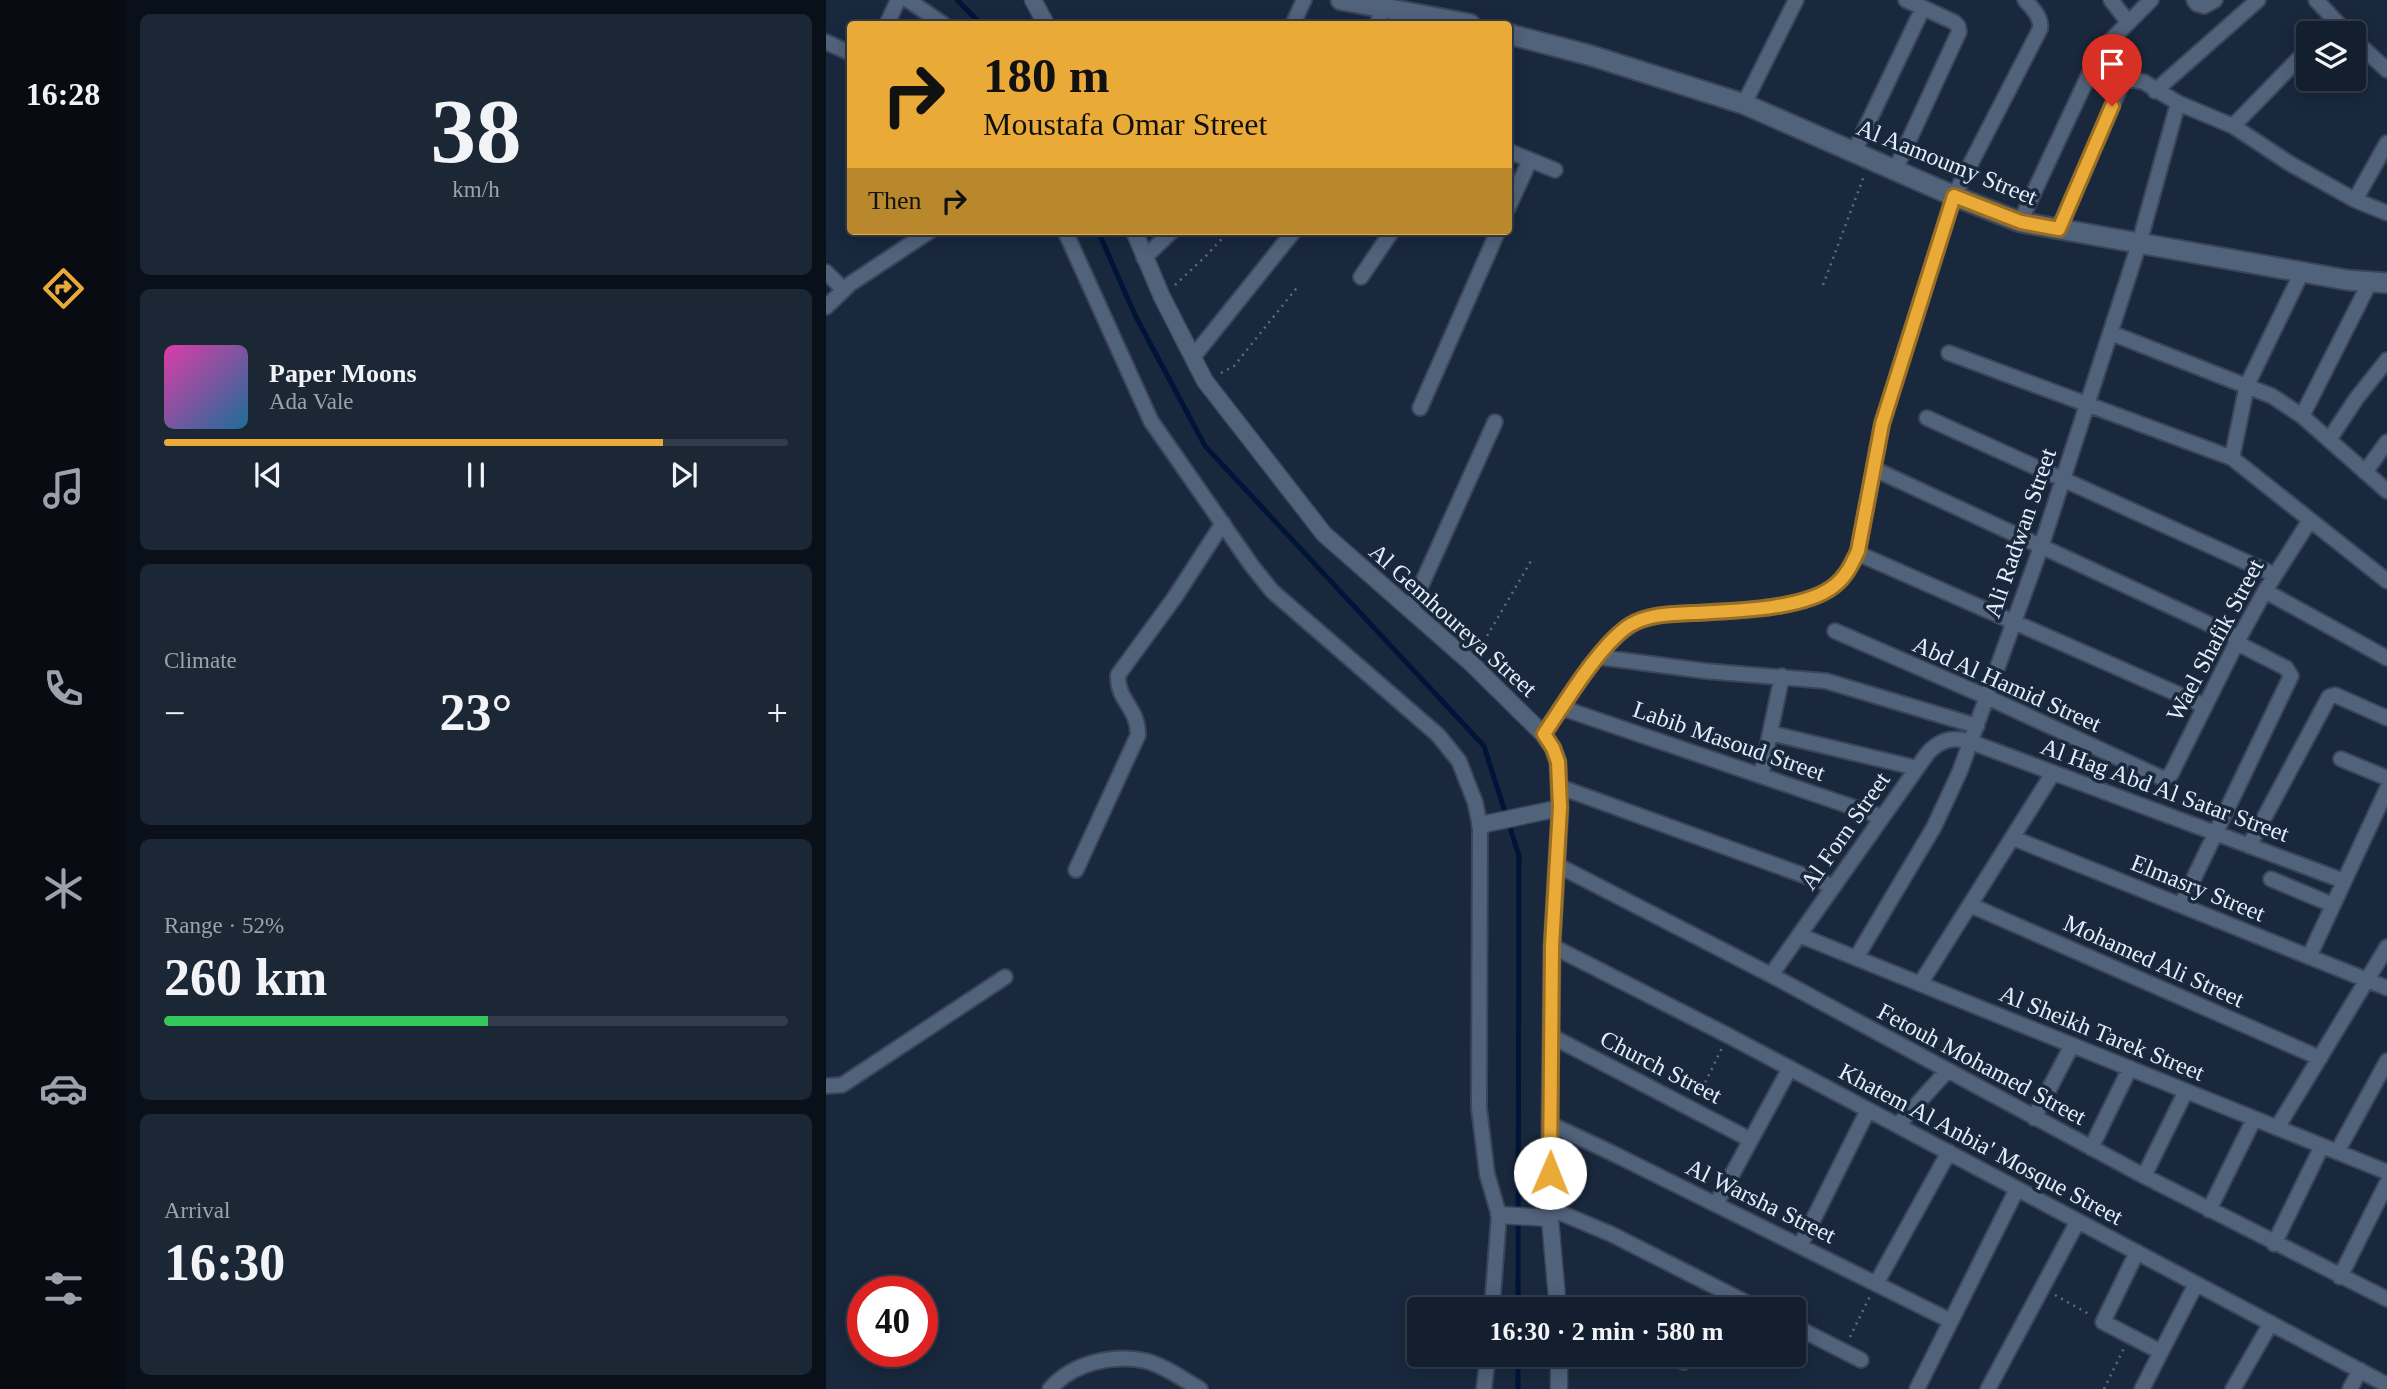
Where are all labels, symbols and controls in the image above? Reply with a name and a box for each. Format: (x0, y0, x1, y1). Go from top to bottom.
map controls (2296, 21, 2366, 91)
button: layers (2296, 21, 2366, 91)
pin (2082, 34, 2142, 106)
icon: arrive (2093, 45, 2131, 83)
text: 180 m (983, 48, 1110, 103)
icon: right (868, 49, 959, 140)
text: 16:28 (26, 76, 100, 112)
text: 38 (431, 81, 522, 182)
text: Moustafa Omar Street (983, 106, 1267, 142)
street label: Al Aamoumy Street (1853, 114, 2041, 210)
text: km/h (452, 177, 500, 202)
icon: right (935, 182, 973, 220)
text: Then (868, 186, 921, 215)
icon: directions (39, 264, 88, 313)
text: Paper Moons (269, 359, 417, 388)
text: Ada Vale (269, 389, 354, 414)
street label: Ali Radwan Street (1979, 445, 2061, 621)
icon: previous (249, 456, 287, 494)
icon: pause (457, 456, 495, 494)
icon: next (665, 456, 703, 494)
icon: music (39, 464, 88, 513)
street label: Al Gemhoureya Street (1364, 538, 1542, 702)
street label: Wael Shafik Street (2161, 554, 2269, 725)
street label: Abd Al Hamid Street (1909, 631, 2105, 737)
text: Climate (164, 648, 237, 673)
icon: phone (39, 664, 88, 713)
text: 23° (440, 684, 512, 741)
text: − (164, 692, 185, 734)
text: + (767, 692, 788, 734)
street label: Labib Masoud Street (1630, 696, 1829, 786)
street label: Al Hag Abd Al Satar Street (2037, 733, 2293, 847)
street label: Al Forn Street (1795, 767, 1895, 895)
street label: Elmasry Street (2127, 849, 2269, 927)
icon: climate (39, 864, 88, 913)
street label: Mohamed Ali Street (2060, 910, 2248, 1013)
text: Range · 52% (164, 913, 284, 938)
text: 260 km (164, 949, 327, 1006)
street label: Al Sheikh Tarek Street (1996, 980, 2208, 1086)
street label: Fetouh Mohamed Street (1873, 998, 2091, 1130)
street label: Church Street (1596, 1025, 1726, 1109)
street label: Khatem Al Anbia' Mosque Street (1835, 1058, 2128, 1230)
icon: car (39, 1064, 88, 1113)
position arrow (1513, 1136, 1587, 1210)
street label: Al Warsha Street (1682, 1154, 1840, 1249)
text: Arrival (164, 1198, 230, 1223)
text: 16:30 (164, 1234, 285, 1291)
icon: filters (39, 1264, 88, 1313)
speed limit sign: 40 (847, 1276, 938, 1367)
text: 16:30 · 2 min · 580 m (1490, 1317, 1724, 1346)

